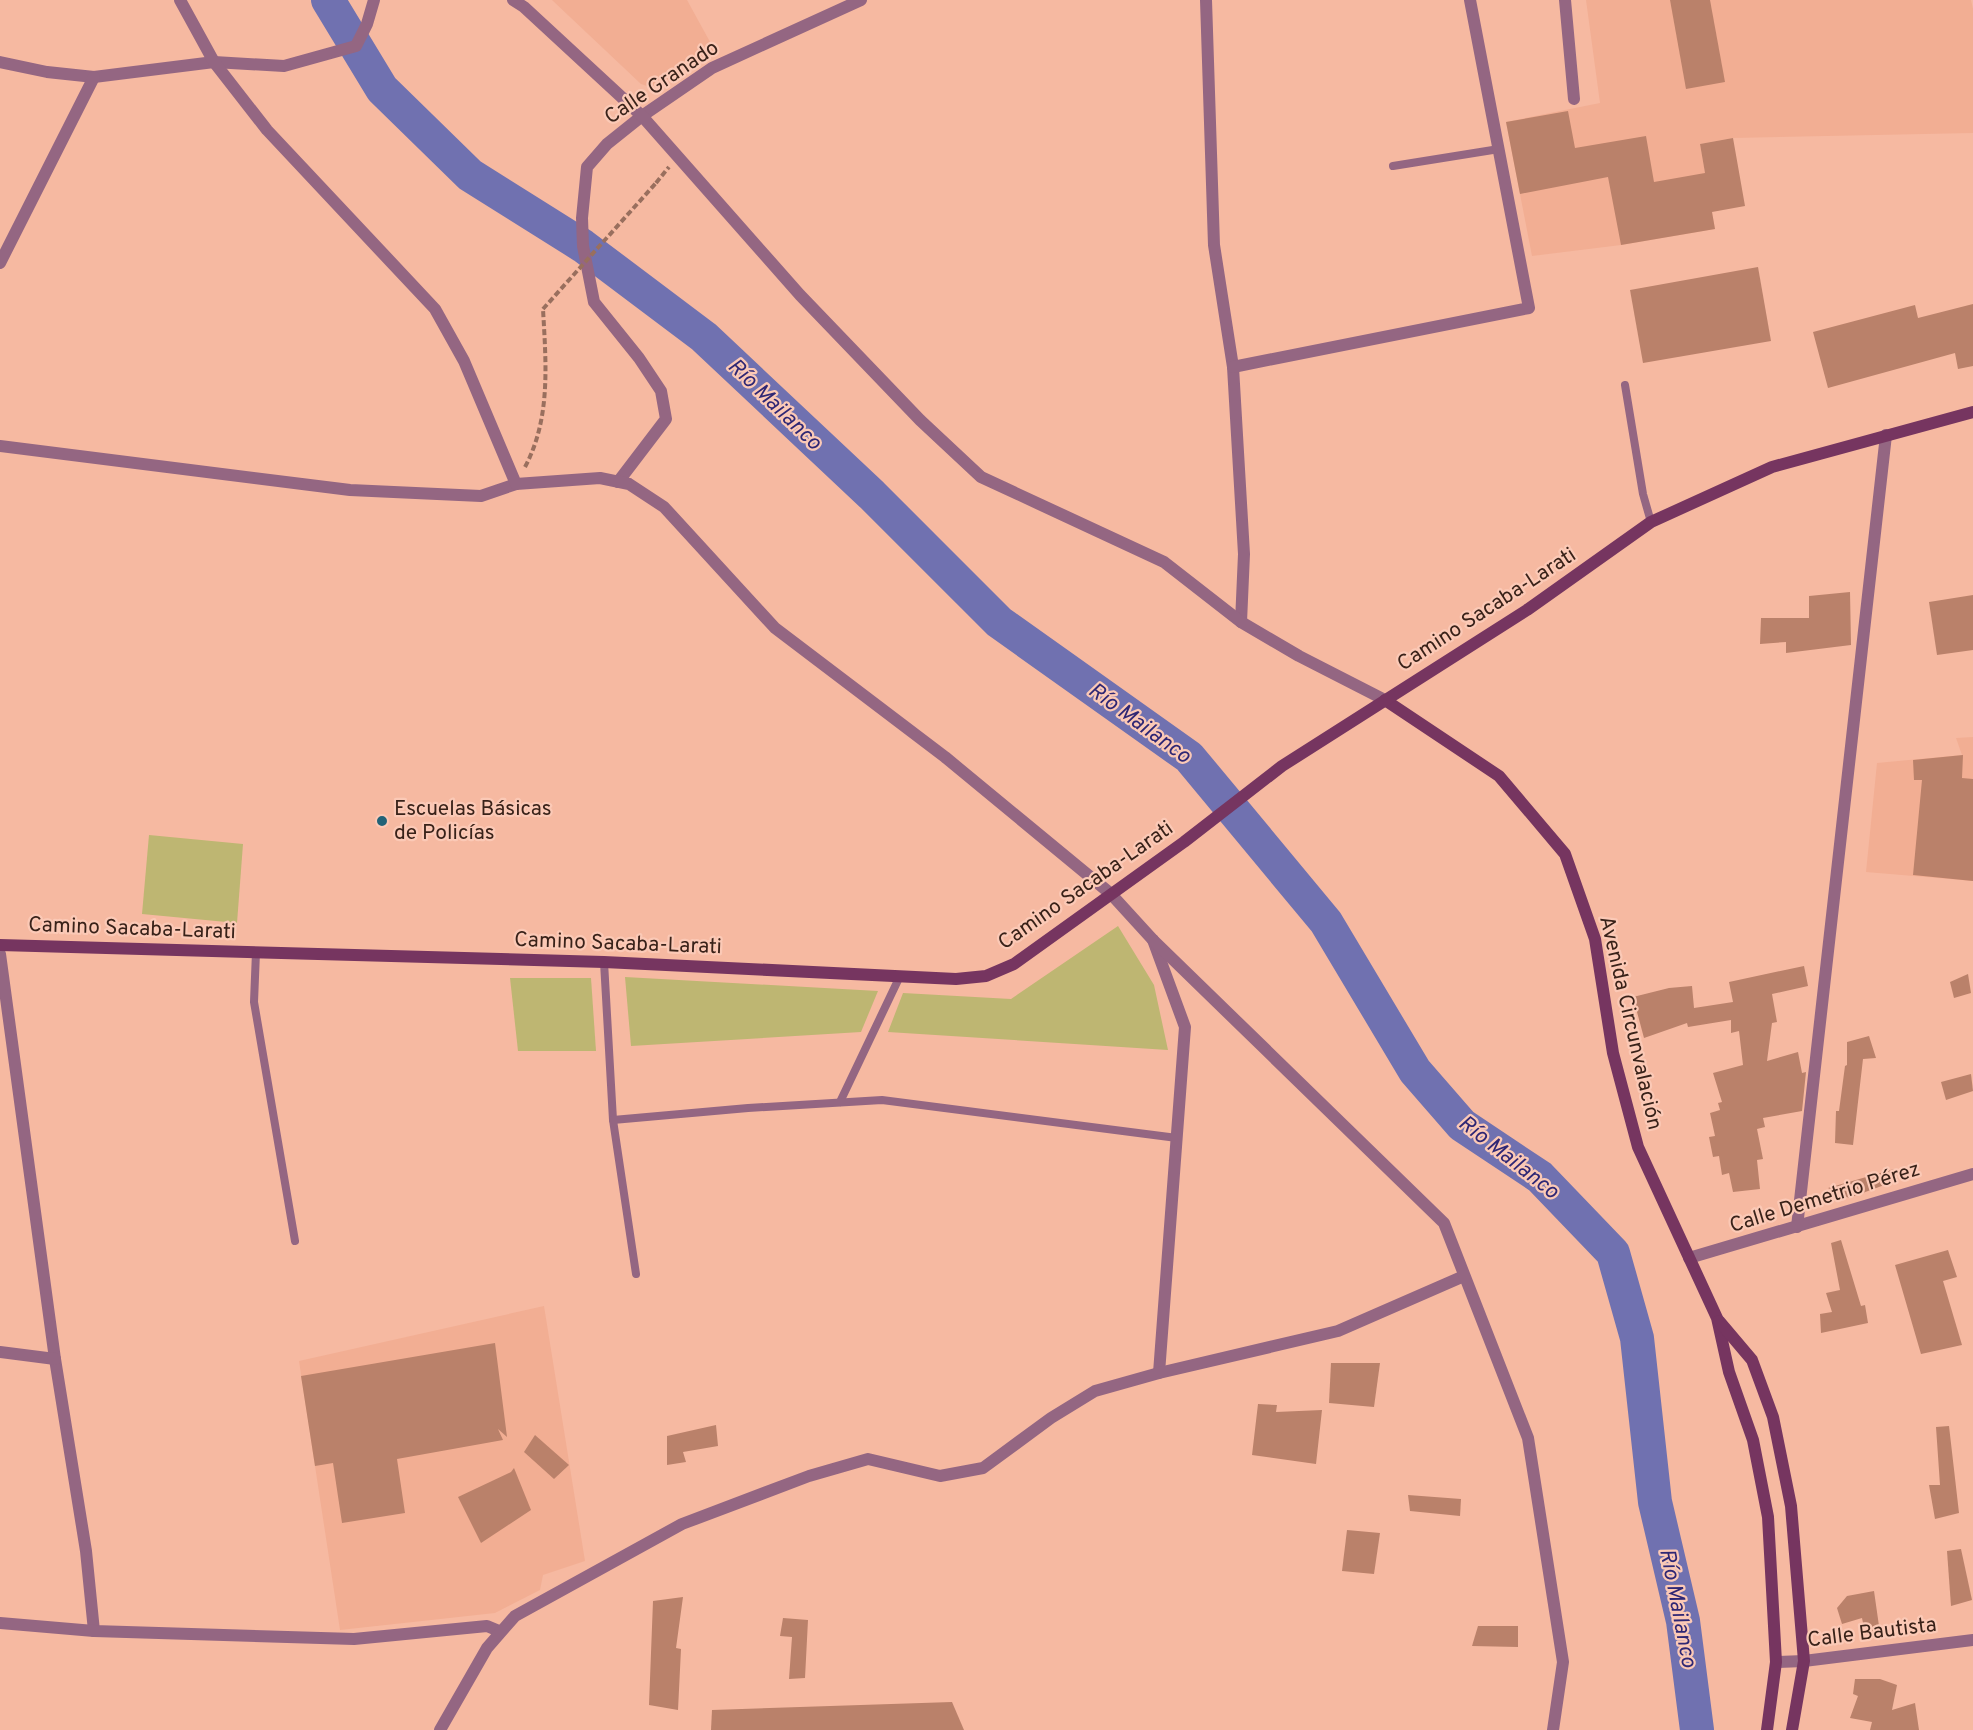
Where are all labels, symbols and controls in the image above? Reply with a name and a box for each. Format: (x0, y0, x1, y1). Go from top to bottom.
street label: Calle Granado (600, 35, 724, 131)
water label: Río Mailanco (721, 353, 827, 457)
street label: Camino Sacaba-Larati (1393, 542, 1581, 678)
water label: Río Mailanco (1082, 678, 1196, 771)
place label: Escuelas Básicas de Policías (394, 796, 552, 847)
marker: Escuelas Básicas de Policías (375, 814, 389, 828)
street label: Camino Sacaba-Larati (993, 815, 1179, 957)
street label: Camino Sacaba-Larati (28, 912, 236, 946)
street label: Avenida Circunvalación (1592, 913, 1668, 1133)
street label: Camino Sacaba-Larati (514, 927, 722, 961)
water label: Río Mailanco (1452, 1110, 1564, 1206)
street label: Calle Demetrio Pérez (1726, 1156, 1924, 1240)
water label: Río Mailanco (1652, 1546, 1702, 1670)
street label: Calle Bautista (1806, 1612, 1938, 1654)

